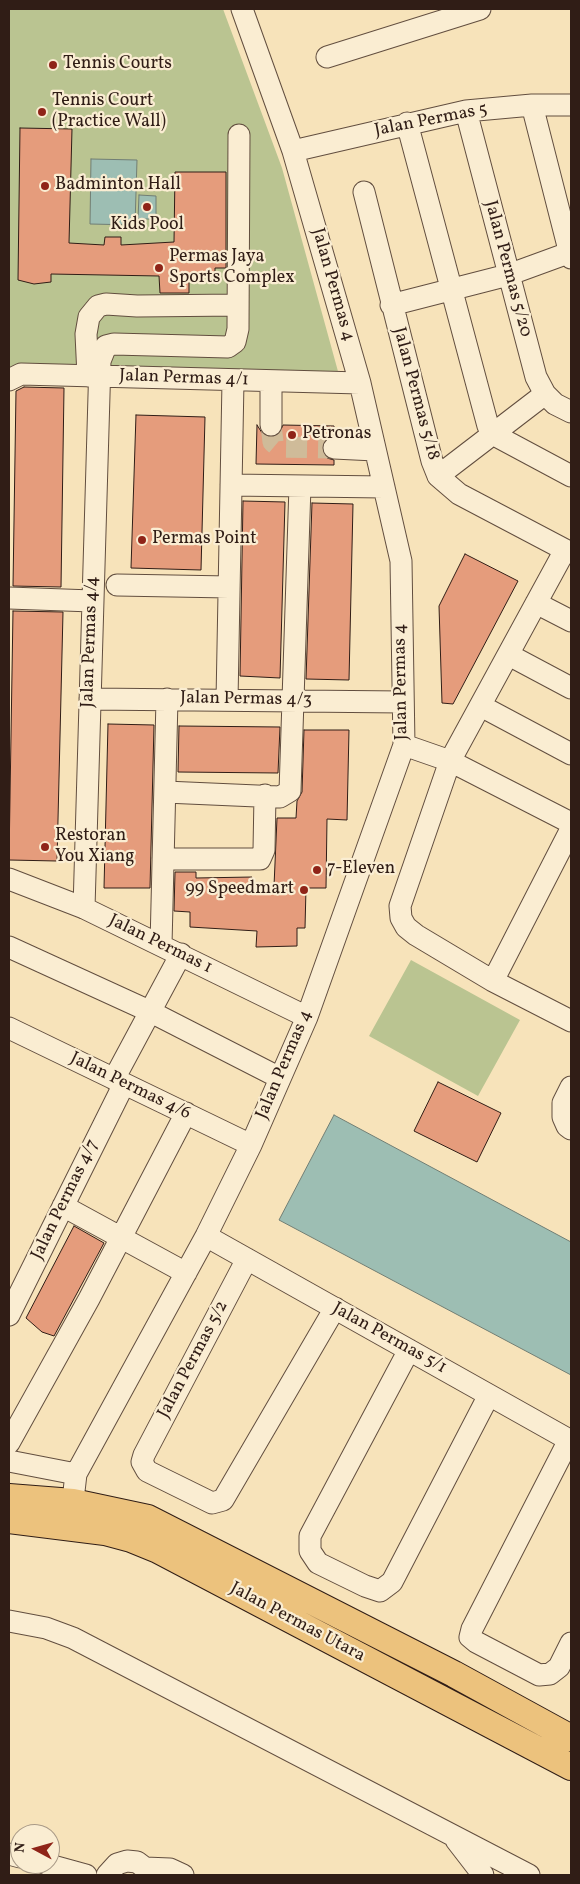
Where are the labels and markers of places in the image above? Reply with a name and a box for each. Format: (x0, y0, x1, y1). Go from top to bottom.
place label: Tennis Courts (63, 54, 172, 76)
marker: Tennis Courts (47, 59, 59, 71)
place label: Tennis Court (Practice Wall) (52, 91, 166, 134)
marker: Tennis Court (Practice Wall) (36, 106, 48, 118)
place label: Badminton Hall (55, 175, 181, 197)
marker: Badminton Hall (39, 180, 51, 192)
marker: Kids Pool (141, 201, 153, 213)
place label: Kids Pool (110, 215, 184, 237)
place label: Permas Jaya Sports Complex (169, 247, 295, 290)
marker: Permas Jaya Sports Complex (153, 262, 165, 274)
place label: Petronas (302, 424, 371, 446)
marker: Petronas (286, 429, 298, 441)
place label: Permas Point (152, 529, 257, 551)
marker: Permas Point (136, 534, 148, 546)
place label: Restoran You Xiang (55, 826, 134, 869)
marker: Restoran You Xiang (39, 841, 51, 853)
place label: 7-Eleven (327, 859, 395, 881)
marker: 7-Eleven (311, 864, 323, 876)
place label: 99 Speedmart (185, 879, 294, 901)
marker: 99 Speedmart (298, 884, 310, 896)

